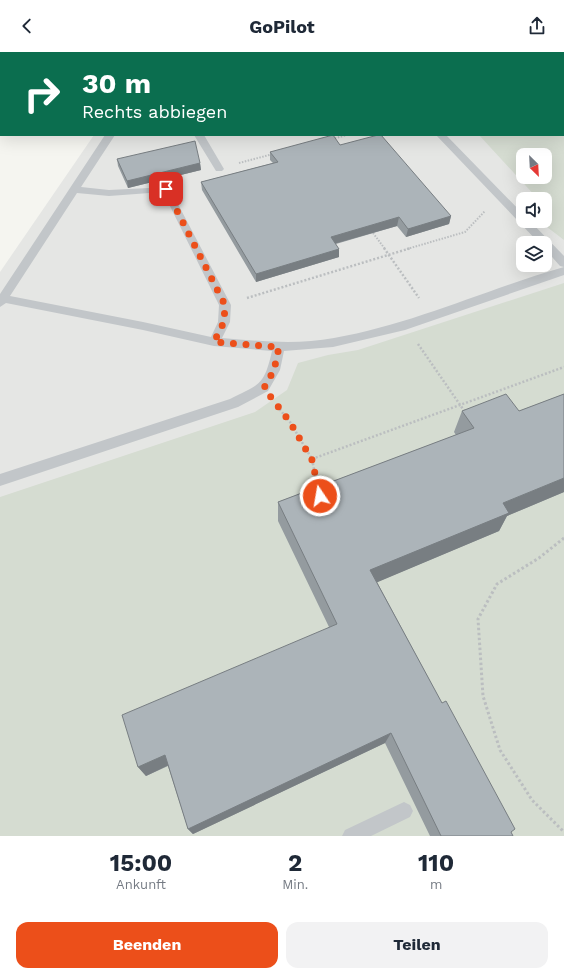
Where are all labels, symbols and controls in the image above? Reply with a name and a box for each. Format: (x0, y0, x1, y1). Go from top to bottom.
icon: back (16, 15, 38, 37)
icon: share (526, 15, 548, 37)
text: GoPilot (249, 16, 315, 37)
text: 30 m (82, 67, 151, 100)
icon: right (16, 68, 68, 120)
text: Rechts abbiegen (82, 101, 227, 122)
north arrow (516, 148, 552, 184)
map controls (516, 148, 552, 272)
pin (149, 172, 183, 206)
icon: arrive (155, 178, 177, 200)
button: sound (516, 192, 552, 228)
button: layers (516, 236, 552, 272)
position arrow (299, 475, 341, 517)
text: 15:00 (110, 849, 172, 877)
text: 2 (288, 849, 302, 877)
text: 110 (418, 849, 454, 877)
text: Ankunft (116, 877, 166, 892)
text: Min. (282, 877, 308, 892)
text: m (430, 877, 442, 892)
button: Beenden (16, 922, 278, 968)
button: Teilen (286, 922, 548, 968)

